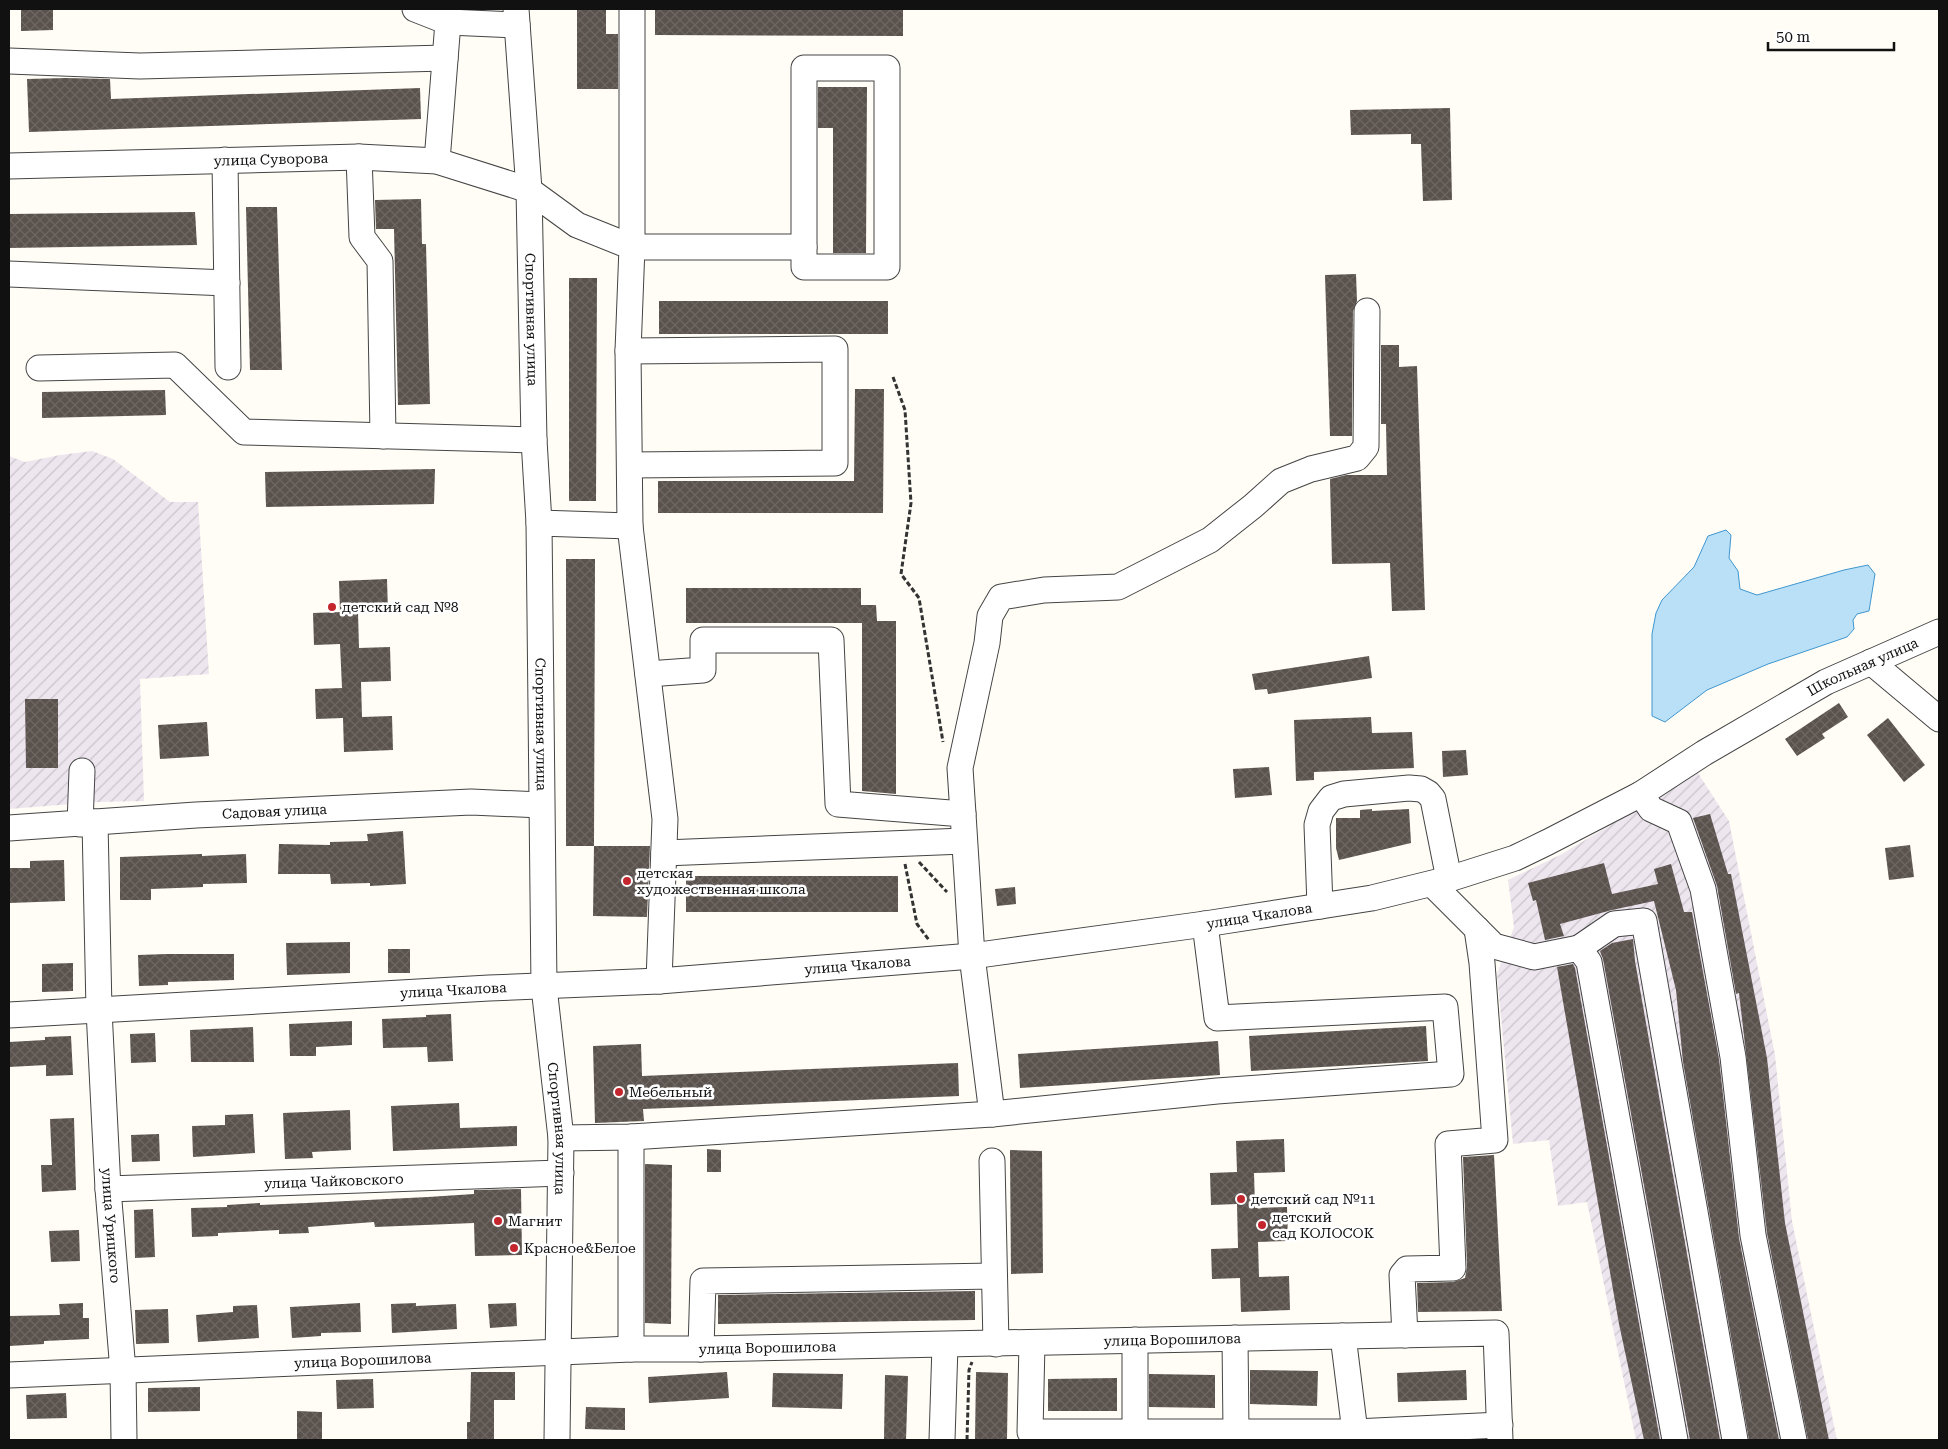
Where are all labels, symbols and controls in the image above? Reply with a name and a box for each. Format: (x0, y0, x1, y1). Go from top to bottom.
scale bar (1768, 20, 1894, 52)
text: 50 m (1776, 28, 1811, 46)
street label: улица Суворова (213, 150, 329, 169)
street label: Спортивная улица (522, 253, 541, 387)
place label: детский сад №8 (342, 599, 459, 615)
marker: детский сад №8 (326, 601, 338, 613)
street label: Школьная улица (1804, 634, 1921, 699)
street label: Спортивная улица (532, 658, 550, 791)
street label: Садовая улица (222, 801, 328, 822)
place label: детская художественная школа (637, 865, 806, 897)
marker: детская художественная школа (621, 875, 633, 887)
street label: улица Чкалова (1205, 899, 1314, 932)
street label: улица Чкалова (804, 953, 912, 977)
street label: улица Чкалова (400, 979, 507, 1001)
street label: Спортивная улица (545, 1061, 569, 1195)
place label: Мебельный (629, 1084, 712, 1100)
marker: Мебельный (613, 1086, 625, 1098)
street label: улица Урицкого (99, 1168, 124, 1284)
street label: улица Чайковского (264, 1171, 404, 1191)
place label: детский сад №11 (1251, 1191, 1376, 1207)
marker: детский сад №11 (1235, 1193, 1247, 1205)
place label: детский сад КОЛОСОК (1272, 1209, 1374, 1241)
place label: Магнит (508, 1213, 562, 1229)
marker: Магнит (492, 1215, 504, 1227)
marker: детский сад КОЛОСОК (1256, 1219, 1268, 1231)
place label: Красное&Белое (524, 1240, 636, 1256)
marker: Красное&Белое (508, 1242, 520, 1254)
street label: улица Ворошилова (1104, 1330, 1242, 1349)
street label: улица Ворошилова (699, 1338, 837, 1357)
street label: улица Ворошилова (294, 1349, 432, 1371)

